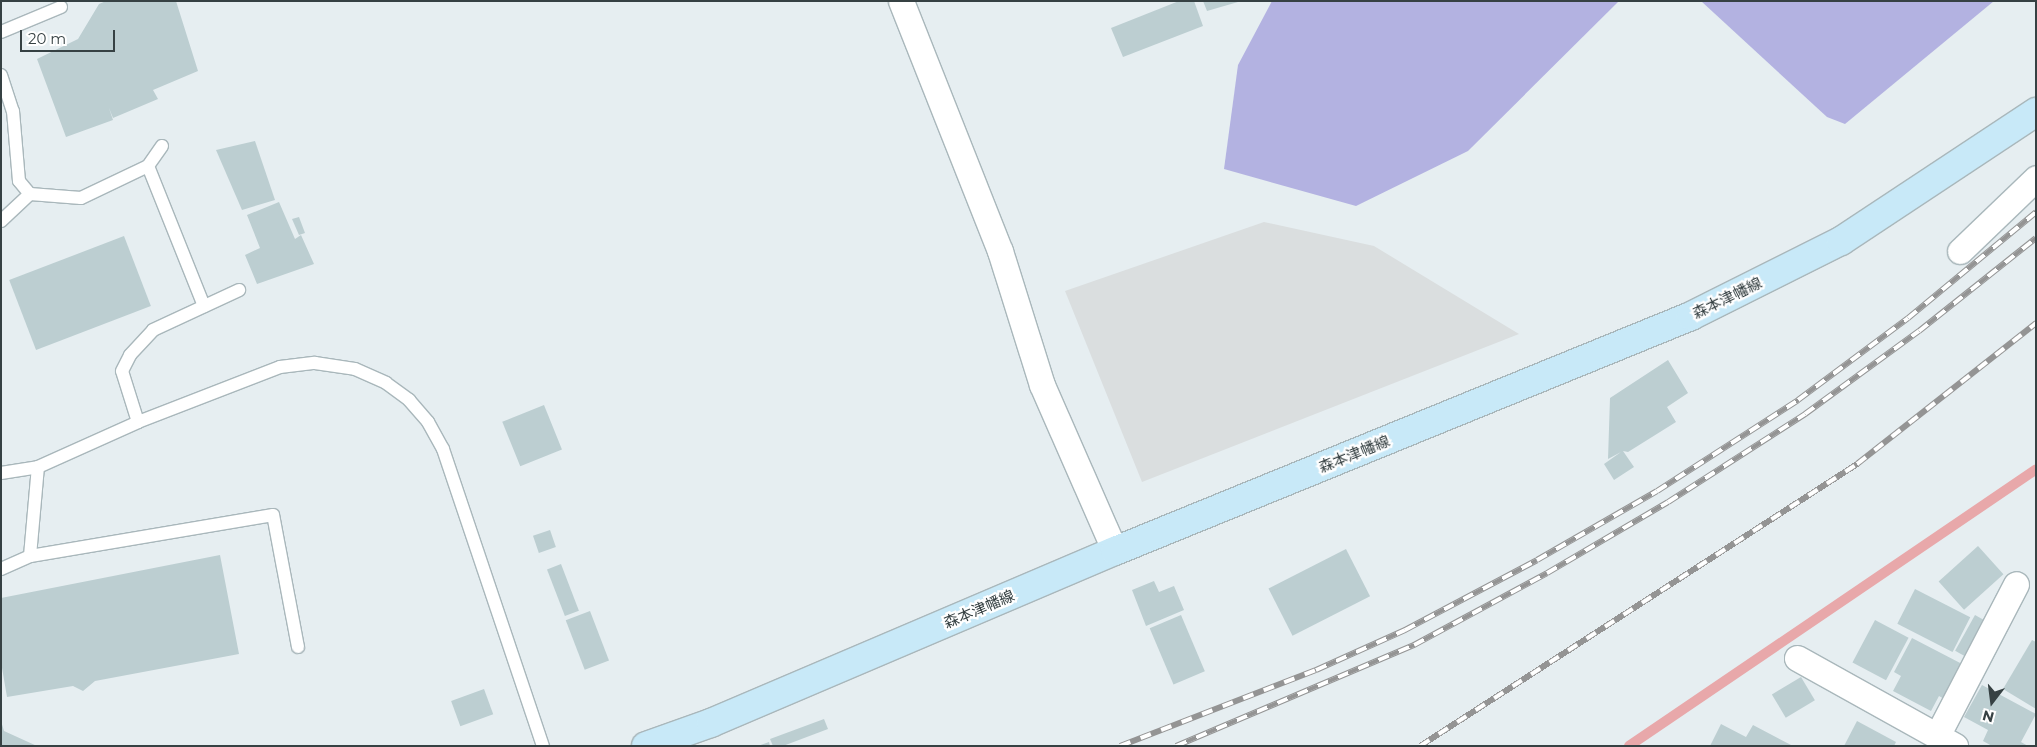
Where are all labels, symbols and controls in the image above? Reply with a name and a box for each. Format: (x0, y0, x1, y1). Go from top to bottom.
scale bar (22, 20, 118, 52)
text: 20 m (28, 29, 66, 48)
street label: 森本津幡線 (1689, 273, 1765, 323)
street label: 森本津幡線 (1316, 432, 1392, 476)
street label: 森本津幡線 (941, 586, 1017, 632)
north arrow (1967, 677, 2017, 727)
text: N (1980, 706, 1996, 727)

